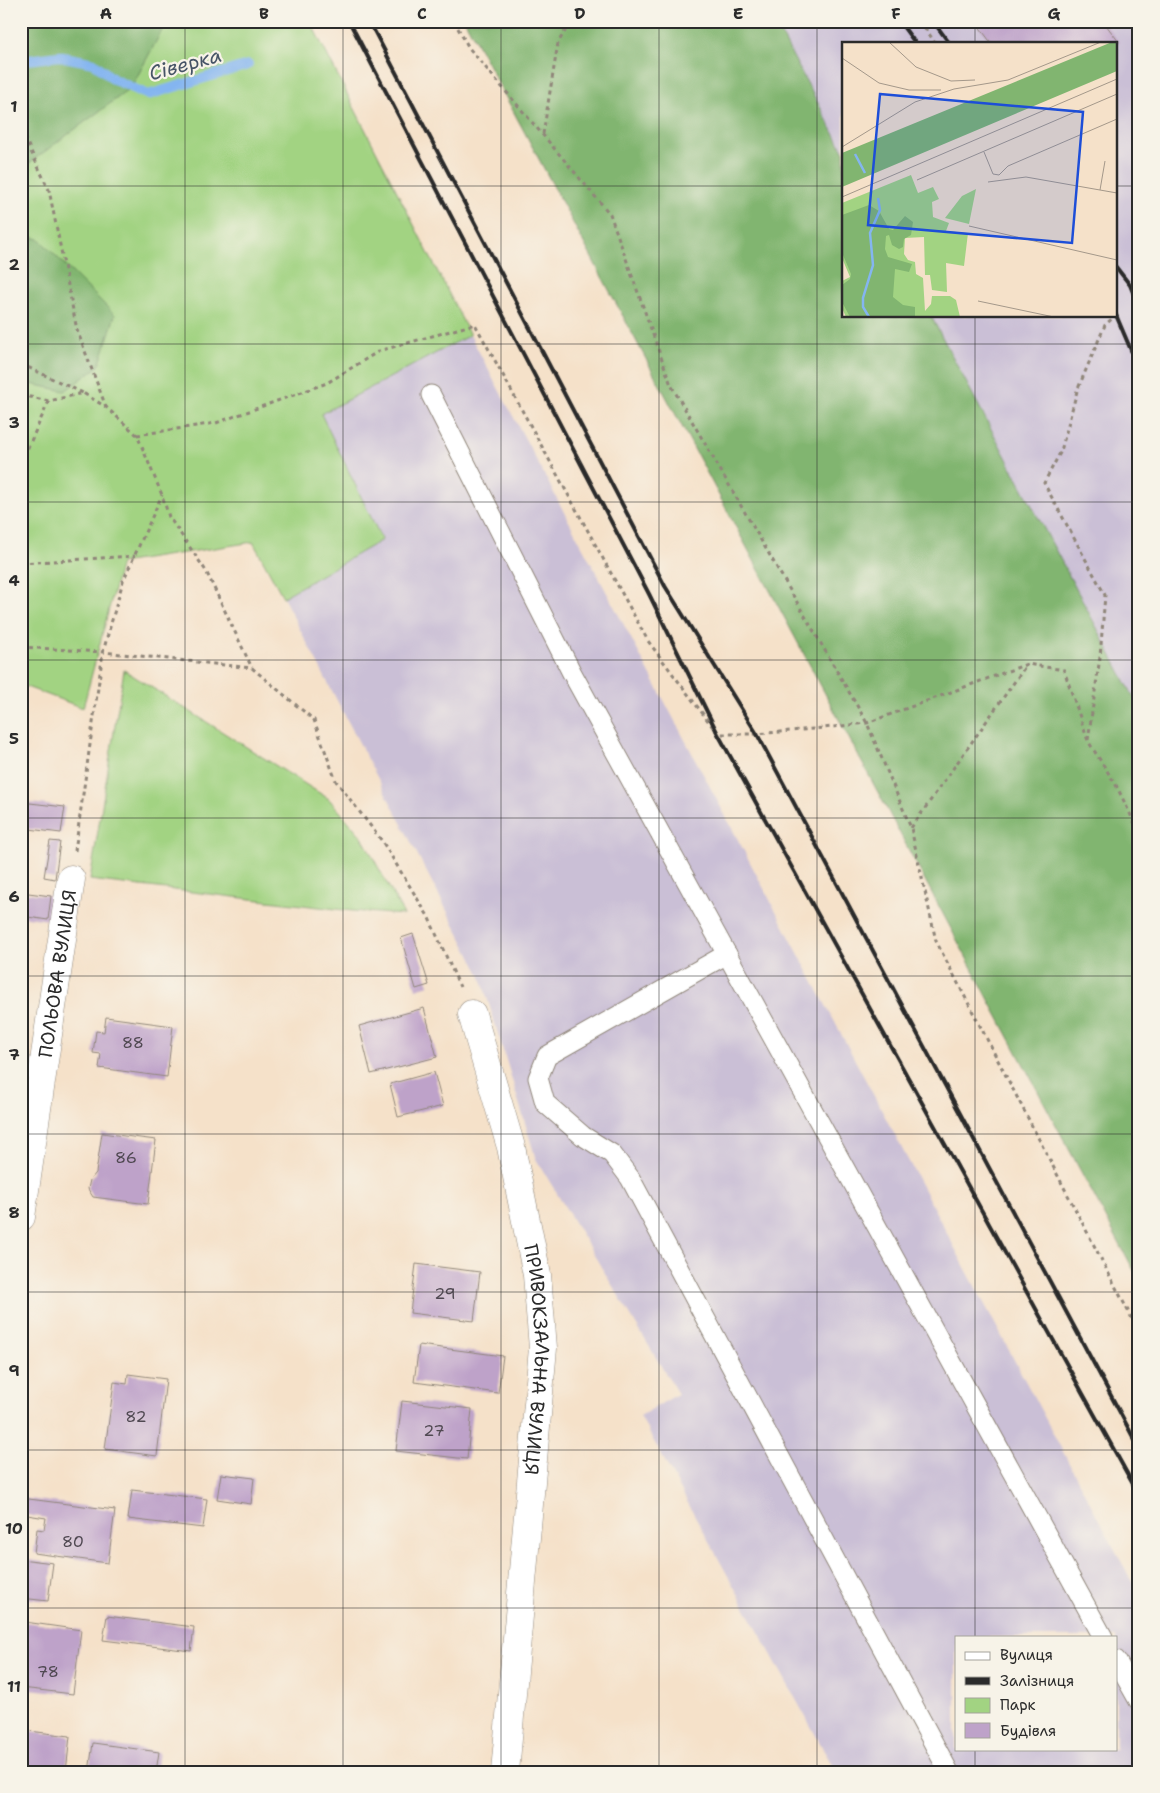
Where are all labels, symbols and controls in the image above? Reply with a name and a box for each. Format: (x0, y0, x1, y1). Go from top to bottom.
text: A (100, 3, 112, 24)
text: B (259, 3, 269, 24)
text: C (417, 3, 427, 24)
text: D (574, 3, 586, 24)
text: E (733, 3, 743, 24)
text: F (891, 3, 901, 24)
text: G (1048, 3, 1061, 24)
water label: Сіверка (146, 42, 224, 86)
inset map (842, 42, 1118, 318)
text: 1 (10, 96, 18, 117)
text: 2 (8, 254, 20, 275)
text: 3 (8, 412, 20, 433)
text: 4 (8, 570, 20, 591)
text: 5 (9, 728, 19, 749)
text: 6 (8, 886, 20, 907)
street label: ПОЛЬОВА ВУЛИЦЯ (33, 888, 82, 1059)
house number: 88 (122, 1032, 144, 1053)
text: 7 (8, 1044, 20, 1065)
house number: 86 (115, 1147, 137, 1168)
text: 8 (8, 1202, 20, 1223)
street label: ПРИВОКЗАЛЬНА ВУЛИЦЯ (518, 1242, 555, 1476)
house number: 29 (434, 1283, 456, 1304)
text: 9 (8, 1360, 20, 1381)
house number: 82 (125, 1406, 147, 1427)
house number: 27 (423, 1420, 445, 1441)
text: 10 (5, 1518, 23, 1539)
house number: 80 (62, 1531, 84, 1552)
legend (955, 1636, 1118, 1750)
text: Вулиця (1000, 1645, 1053, 1665)
house number: 78 (37, 1661, 59, 1682)
text: Залізниця (1000, 1671, 1074, 1691)
text: 11 (7, 1676, 21, 1697)
text: Парк (1000, 1695, 1036, 1715)
text: Будівля (1000, 1721, 1056, 1741)

